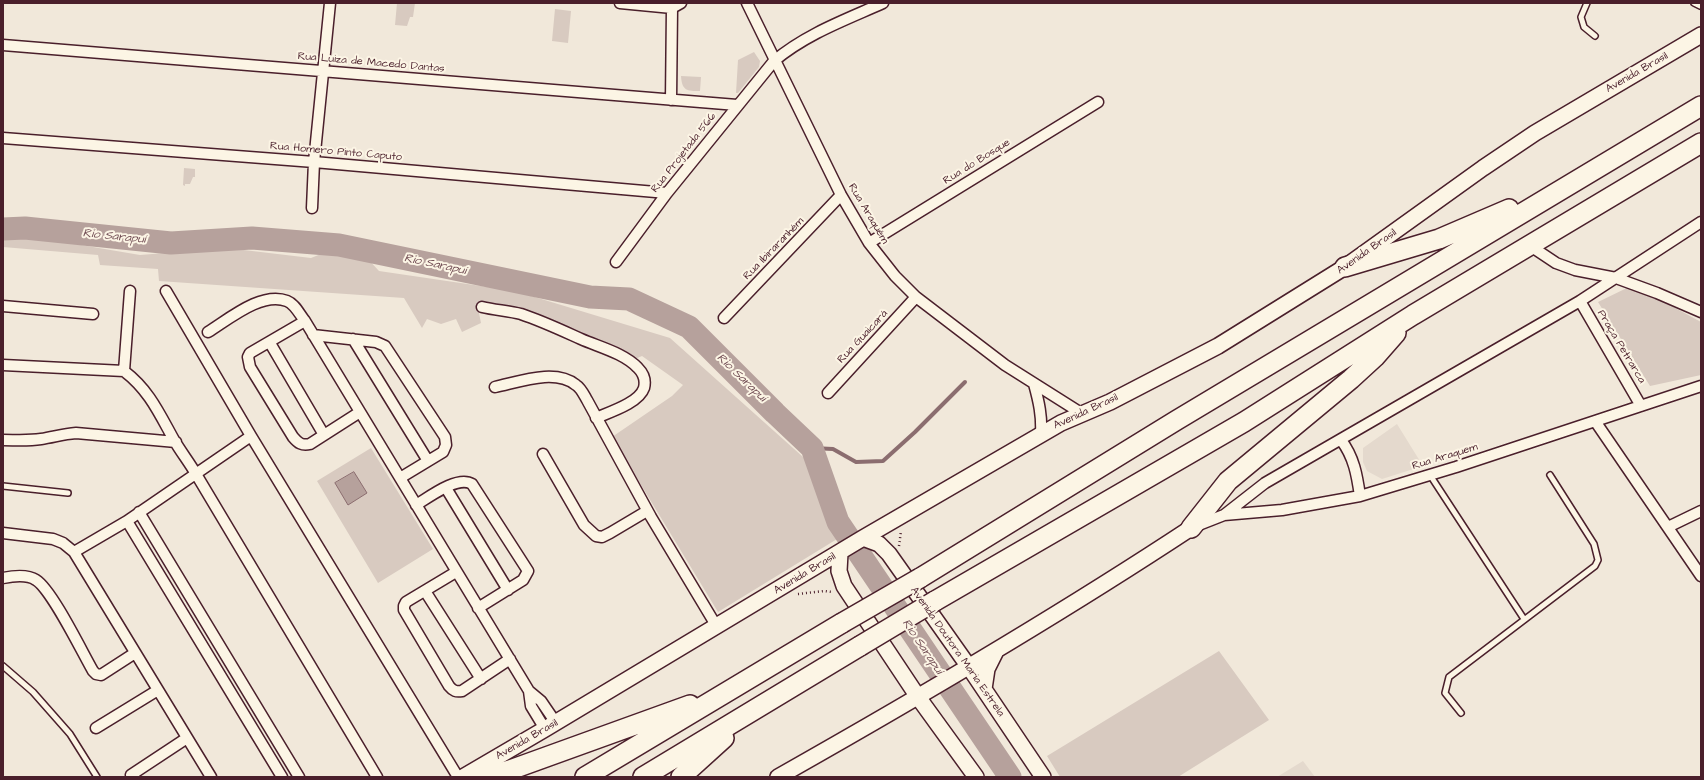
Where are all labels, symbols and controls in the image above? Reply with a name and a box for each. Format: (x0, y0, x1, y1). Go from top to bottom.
street label: Rua Luiza de Macedo Dantas (297, 50, 445, 76)
street label: Avenida Brasil (1603, 50, 1671, 96)
street label: Rua Projetada 566 (649, 110, 719, 196)
street label: Rua do Bosque (941, 136, 1013, 188)
street label: Rua Homero Pinto Caputo (269, 140, 403, 164)
street label: Rua Araquém (845, 182, 891, 246)
street label: Rua Ibiraranhém (741, 215, 807, 283)
water label: Rio Sarapuí (82, 227, 146, 247)
street label: Avenida Brasil (1335, 227, 1399, 277)
water label: Rio Sarapuí (403, 251, 467, 279)
street label: Rua Guaicará (835, 308, 891, 366)
street label: Praça Petrarca (1594, 308, 1648, 386)
water label: Rio Sarapuí (713, 351, 769, 405)
street label: Avenida Brasil (1052, 391, 1120, 433)
street label: Rua Araquem (1411, 441, 1479, 473)
street label: Avenida Brasil (772, 550, 838, 598)
street label: Avenida Doutora Maria Estrela (907, 585, 1007, 719)
water label: Rio Sarapuí (898, 617, 946, 677)
street label: Avenida Brasil (493, 717, 561, 763)

